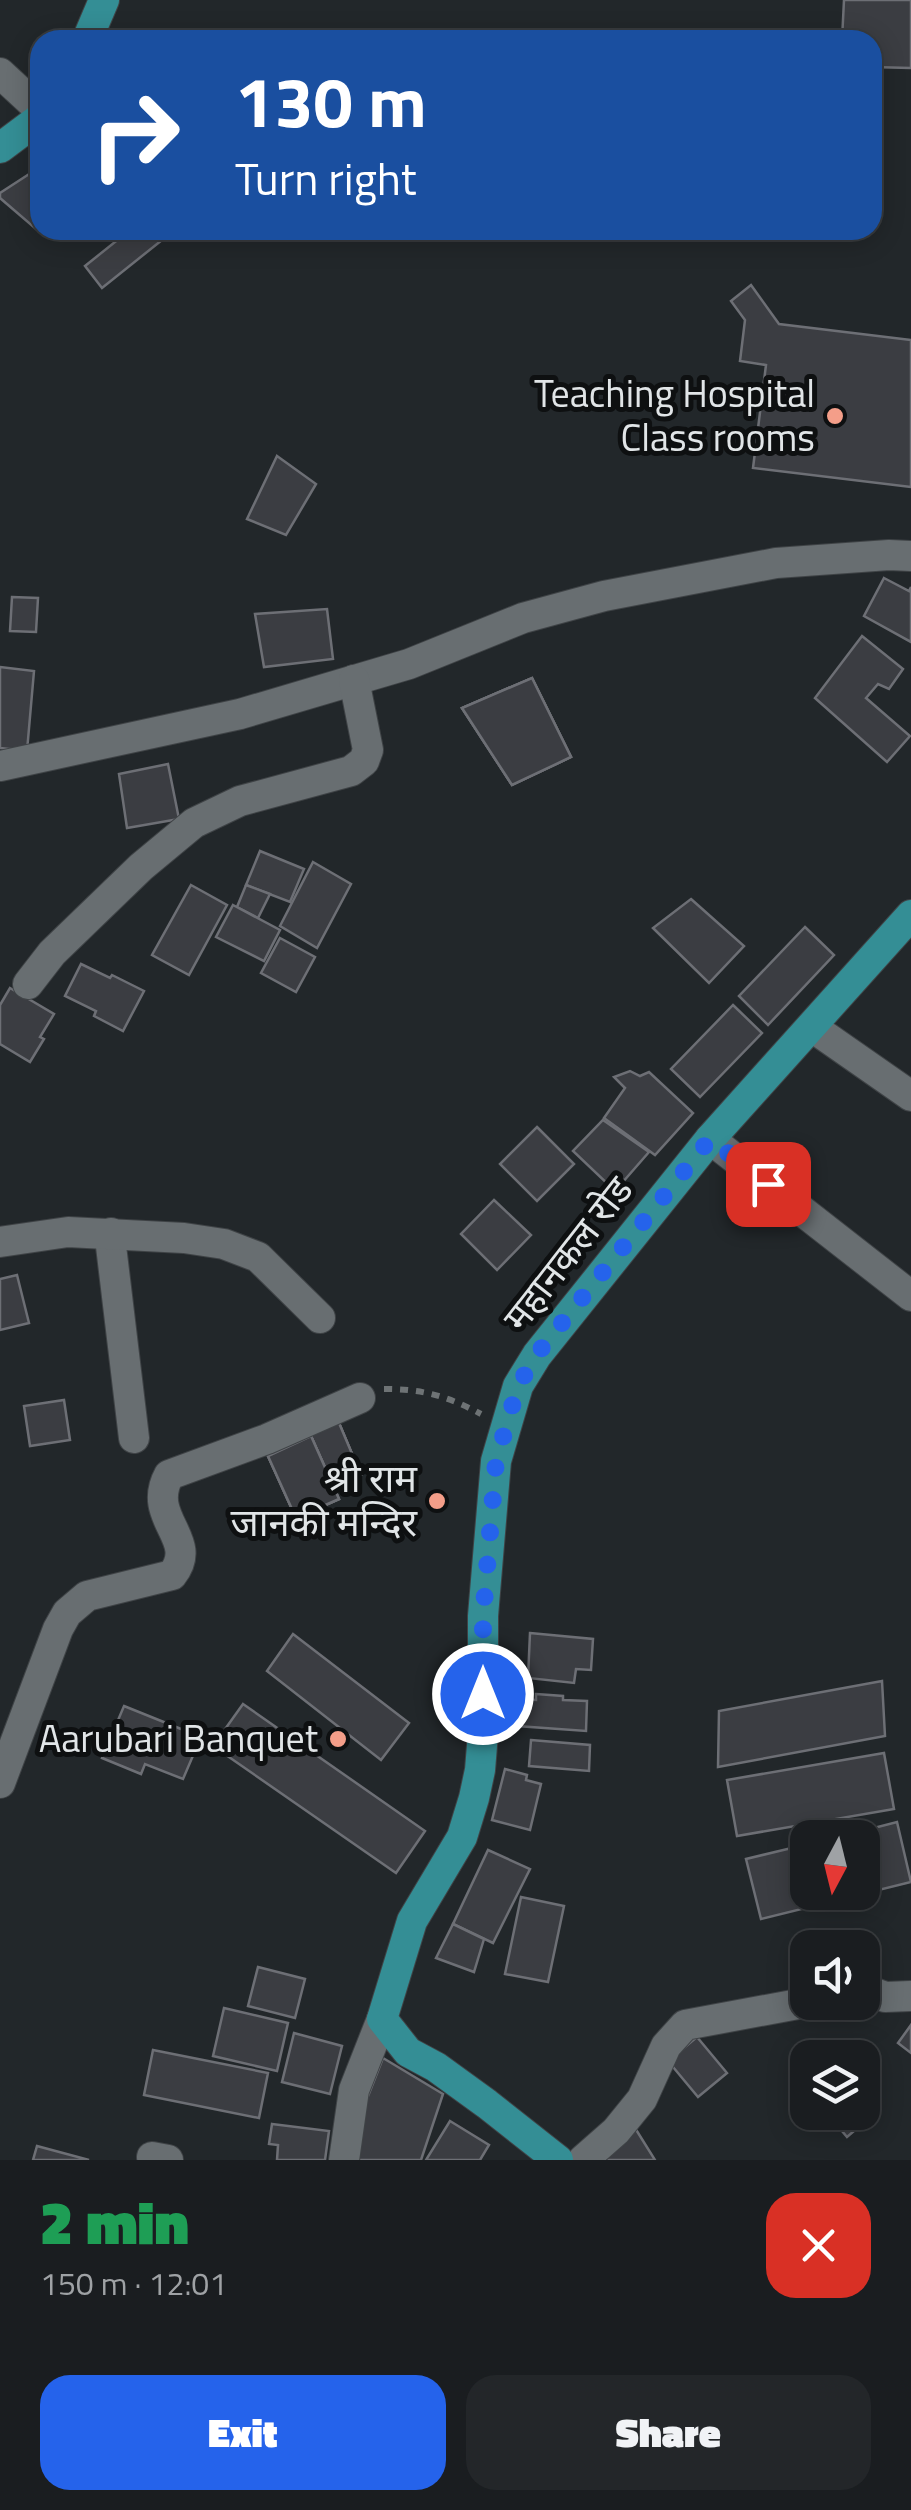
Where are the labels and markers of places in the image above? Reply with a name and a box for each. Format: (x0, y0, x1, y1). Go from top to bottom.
place label: Teaching Hospital Class rooms (534, 364, 815, 466)
marker: Teaching Hospital Class rooms (824, 405, 846, 427)
pin (726, 1142, 811, 1227)
place label: श्री राम जानकी मन्दिर (230, 1449, 418, 1551)
marker: श्री राम जानकी मन्दिर (426, 1490, 448, 1512)
place label: Aarubari Banquet (39, 1709, 318, 1767)
marker: Aarubari Banquet (327, 1728, 349, 1750)

